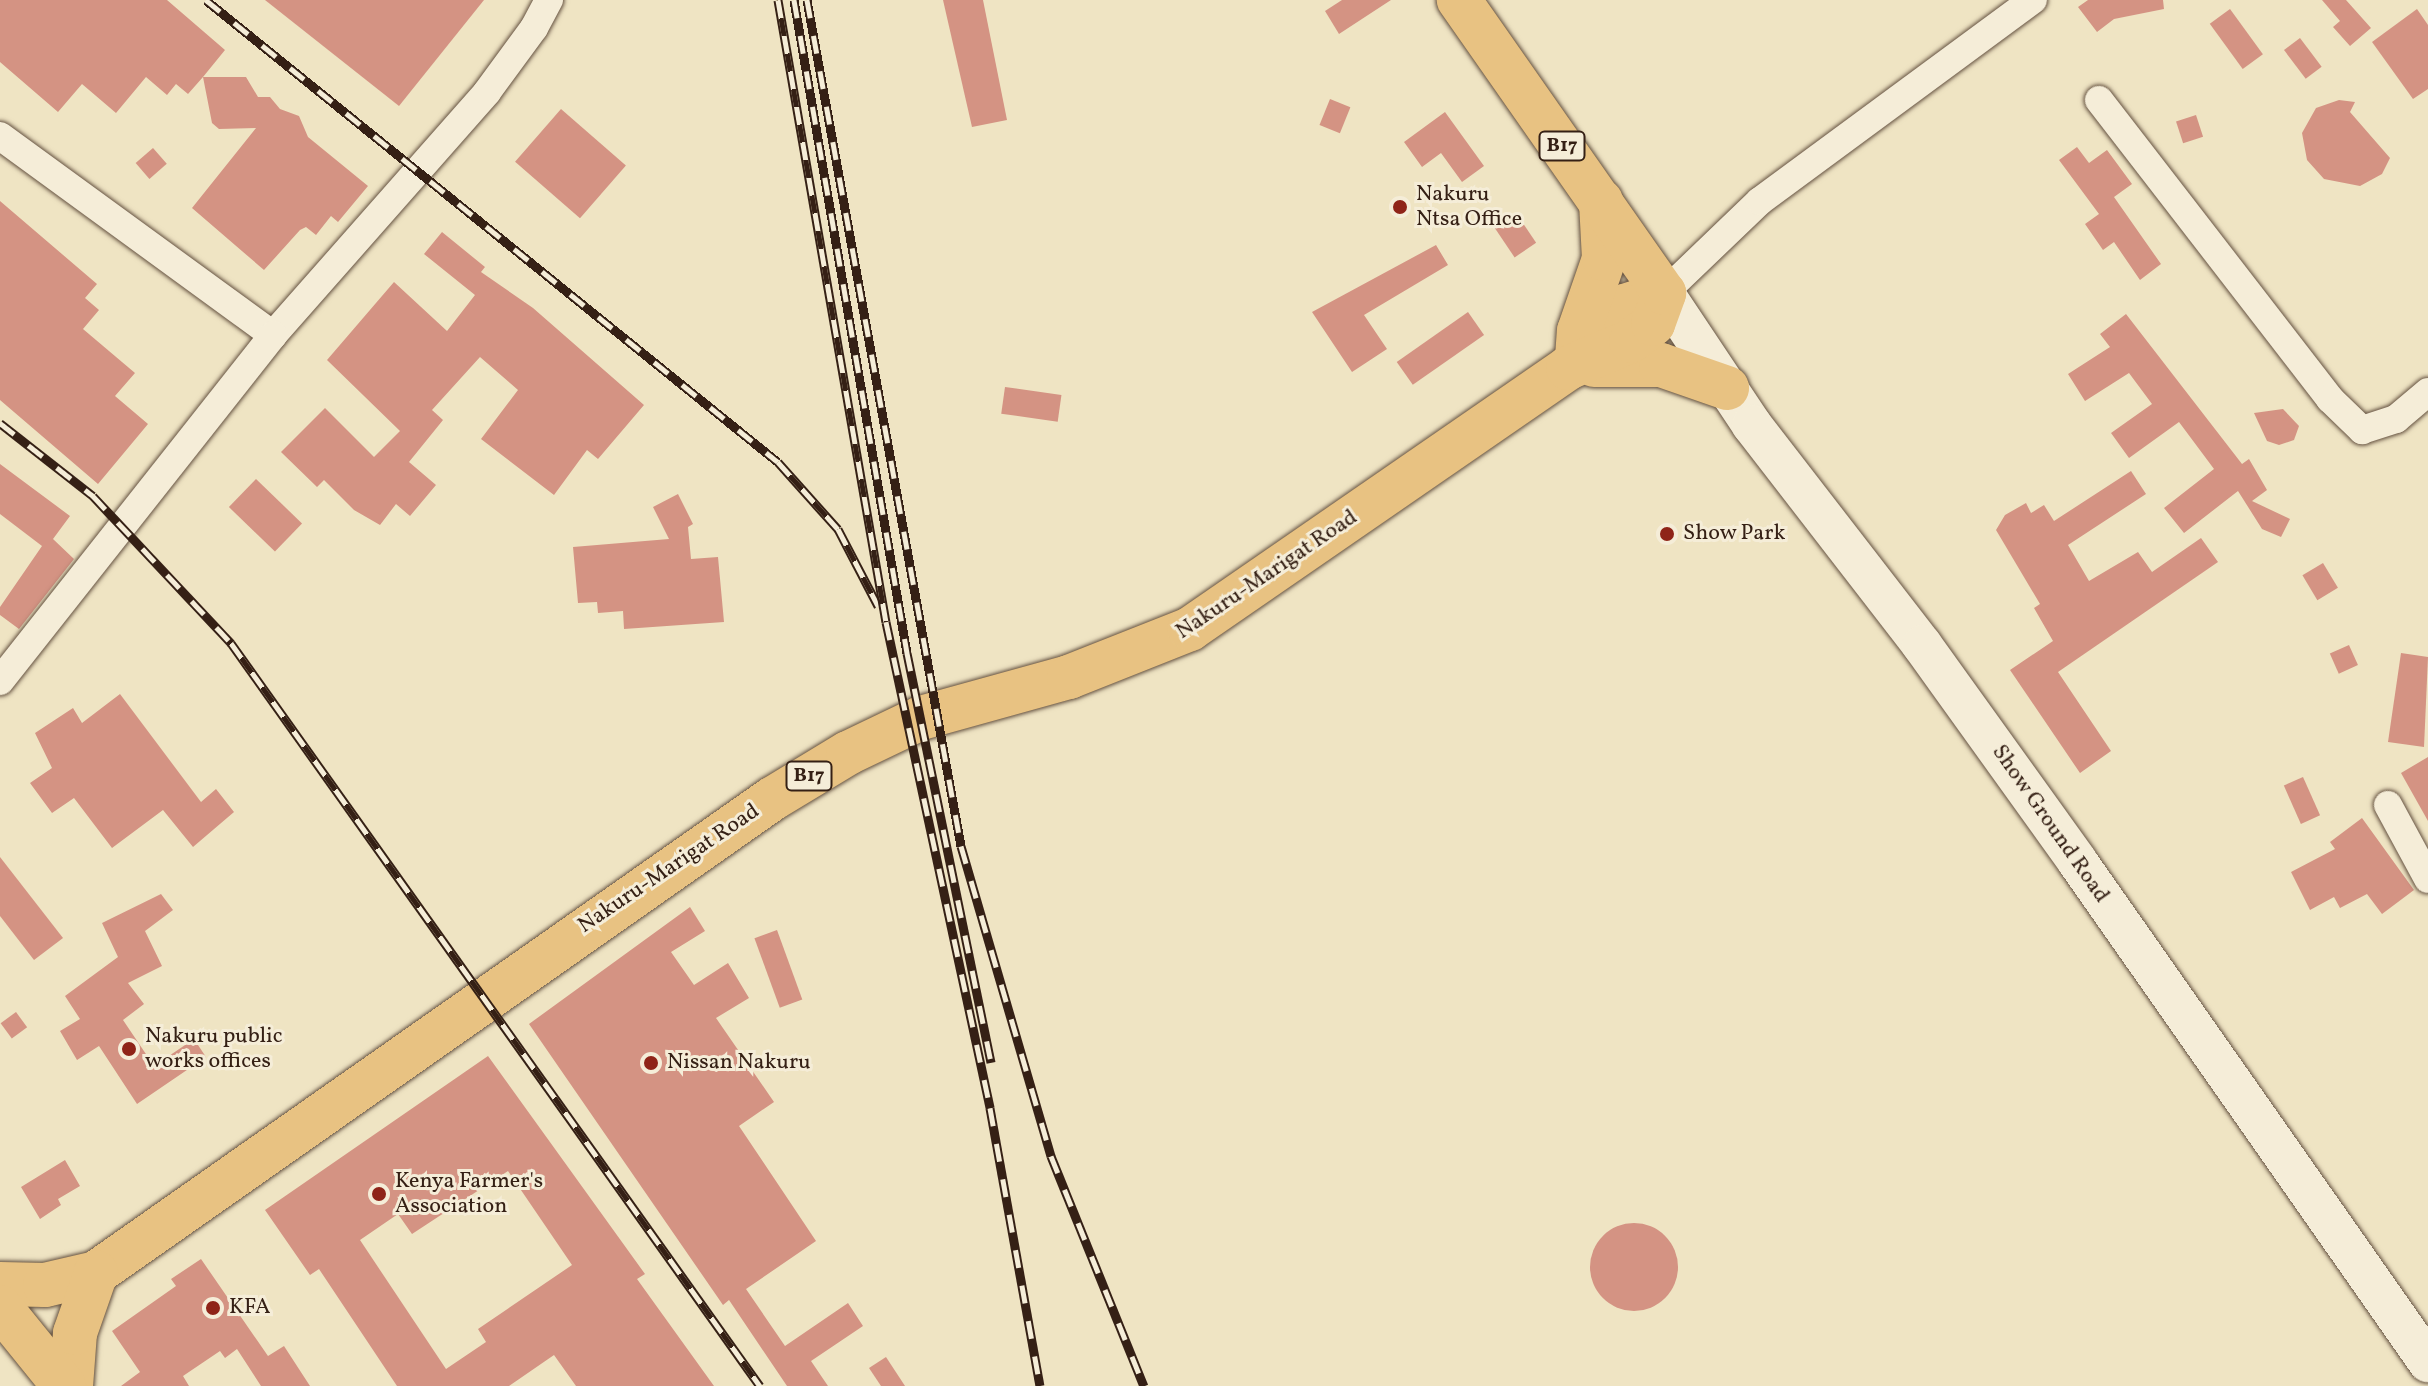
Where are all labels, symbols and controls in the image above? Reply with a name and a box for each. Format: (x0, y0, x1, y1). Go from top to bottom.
road number: B17 (1538, 130, 1586, 162)
place label: Nakuru Ntsa Office (1416, 181, 1522, 232)
marker: Nakuru Ntsa Office (1391, 198, 1409, 216)
street label: Nakuru-Marigat Road (1171, 504, 1363, 646)
place label: Show Park (1683, 521, 1786, 547)
marker: Show Park (1658, 525, 1676, 543)
street label: Show Ground Road (1986, 740, 2114, 908)
road number: B17 (785, 760, 833, 792)
street label: Nakuru-Marigat Road (573, 798, 765, 940)
place label: Nakuru public works offices (145, 1023, 283, 1074)
marker: Nakuru public works offices (120, 1040, 138, 1058)
place label: Nissan Nakuru (667, 1050, 811, 1076)
marker: Nissan Nakuru (642, 1054, 660, 1072)
place label: Kenya Farmer's Association (395, 1168, 543, 1220)
marker: Kenya Farmer's Association (370, 1185, 388, 1203)
place label: KFA (229, 1295, 270, 1321)
marker: KFA (204, 1299, 222, 1317)

